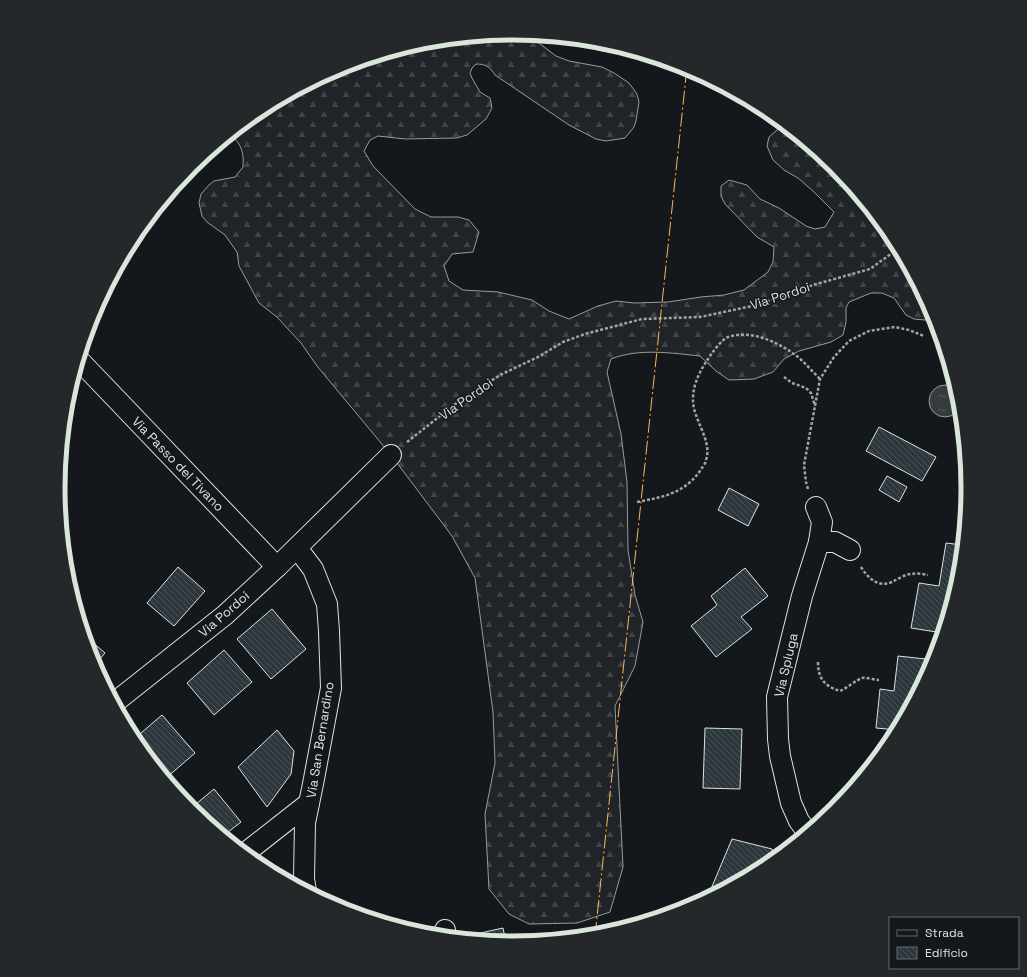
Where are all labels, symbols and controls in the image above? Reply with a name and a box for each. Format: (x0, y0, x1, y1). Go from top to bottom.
street label: Via Pordoi (748, 278, 812, 314)
street label: Via Pordoi (436, 374, 496, 424)
street label: Via Passo del Tivano (128, 413, 228, 515)
street label: Via Pordoi (195, 587, 253, 641)
street label: Via Spluga (770, 631, 802, 699)
street label: Via San Bernardino (302, 681, 338, 799)
legend (889, 917, 1019, 969)
text: Strada (925, 925, 964, 941)
text: Edificio (925, 945, 968, 961)

